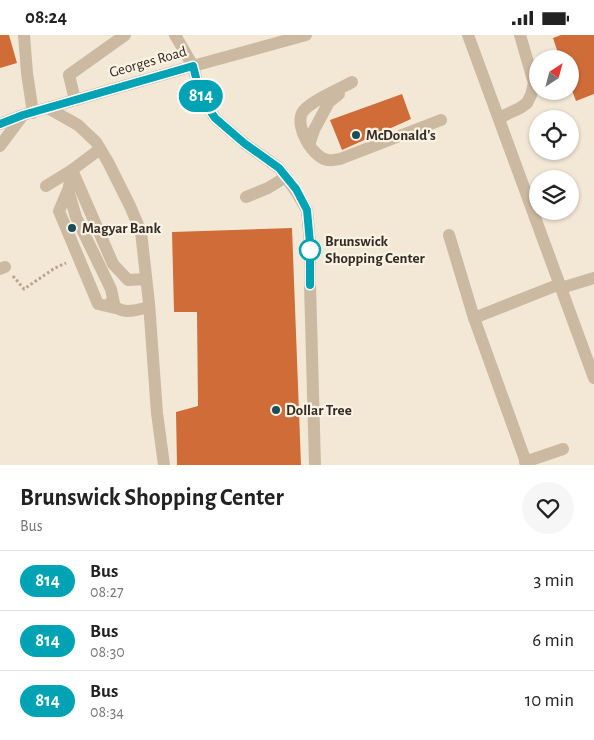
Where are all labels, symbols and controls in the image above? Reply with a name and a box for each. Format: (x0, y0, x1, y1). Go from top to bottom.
text: 08:24 (25, 8, 67, 27)
street label: Georges Road (108, 44, 189, 80)
north arrow (529, 50, 579, 100)
map controls (529, 50, 579, 220)
line badge: 814 (172, 80, 230, 112)
text: 814 (189, 87, 213, 105)
button: locate (529, 110, 579, 160)
place label: McDonald's (366, 128, 436, 143)
marker: McDonald's (350, 129, 362, 141)
button: layers (529, 170, 579, 220)
place label: Magyar Bank (82, 221, 162, 236)
marker: Magyar Bank (66, 222, 78, 234)
place label: Brunswick Shopping Center (325, 234, 426, 266)
marker: Brunswick Shopping Center (299, 239, 321, 261)
place label: Dollar Tree (286, 403, 352, 418)
marker: Dollar Tree (270, 404, 282, 416)
button: heart (522, 482, 574, 534)
text: Brunswick Shopping Center (20, 486, 284, 510)
text: Bus (20, 518, 43, 534)
text: Bus (90, 562, 118, 581)
text: 3 min (533, 571, 574, 590)
text: 814 (35, 572, 60, 590)
text: 08:27 (90, 584, 124, 600)
text: Bus (90, 622, 118, 641)
text: 6 min (532, 631, 574, 650)
text: 814 (35, 632, 60, 650)
text: 08:30 (90, 644, 125, 660)
text: Bus (90, 682, 118, 701)
text: 10 min (525, 691, 574, 710)
text: 814 (35, 692, 60, 710)
text: 08:34 (90, 704, 124, 720)

